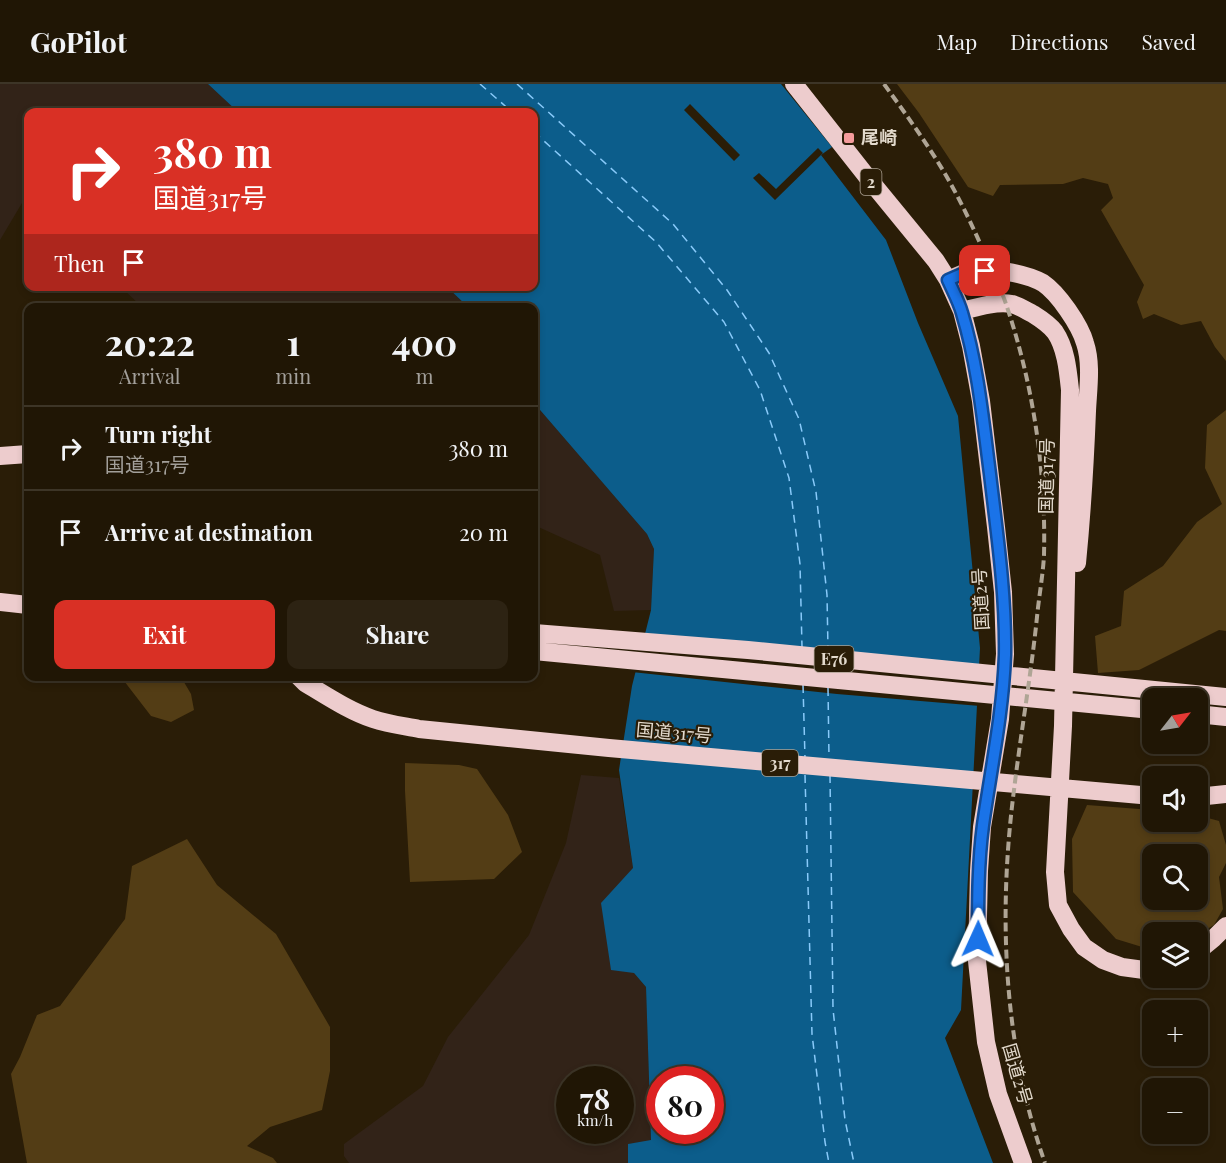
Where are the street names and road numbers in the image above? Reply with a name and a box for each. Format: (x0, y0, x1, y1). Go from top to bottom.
road number: 2 (860, 169, 882, 195)
street label: 国道317号 (1033, 438, 1059, 514)
street label: 国道2号 (966, 567, 994, 631)
road number: E76 (814, 646, 854, 672)
street label: 国道317号 (635, 717, 713, 747)
road number: 317 (762, 750, 798, 776)
street label: 国道2号 (998, 1040, 1038, 1107)

